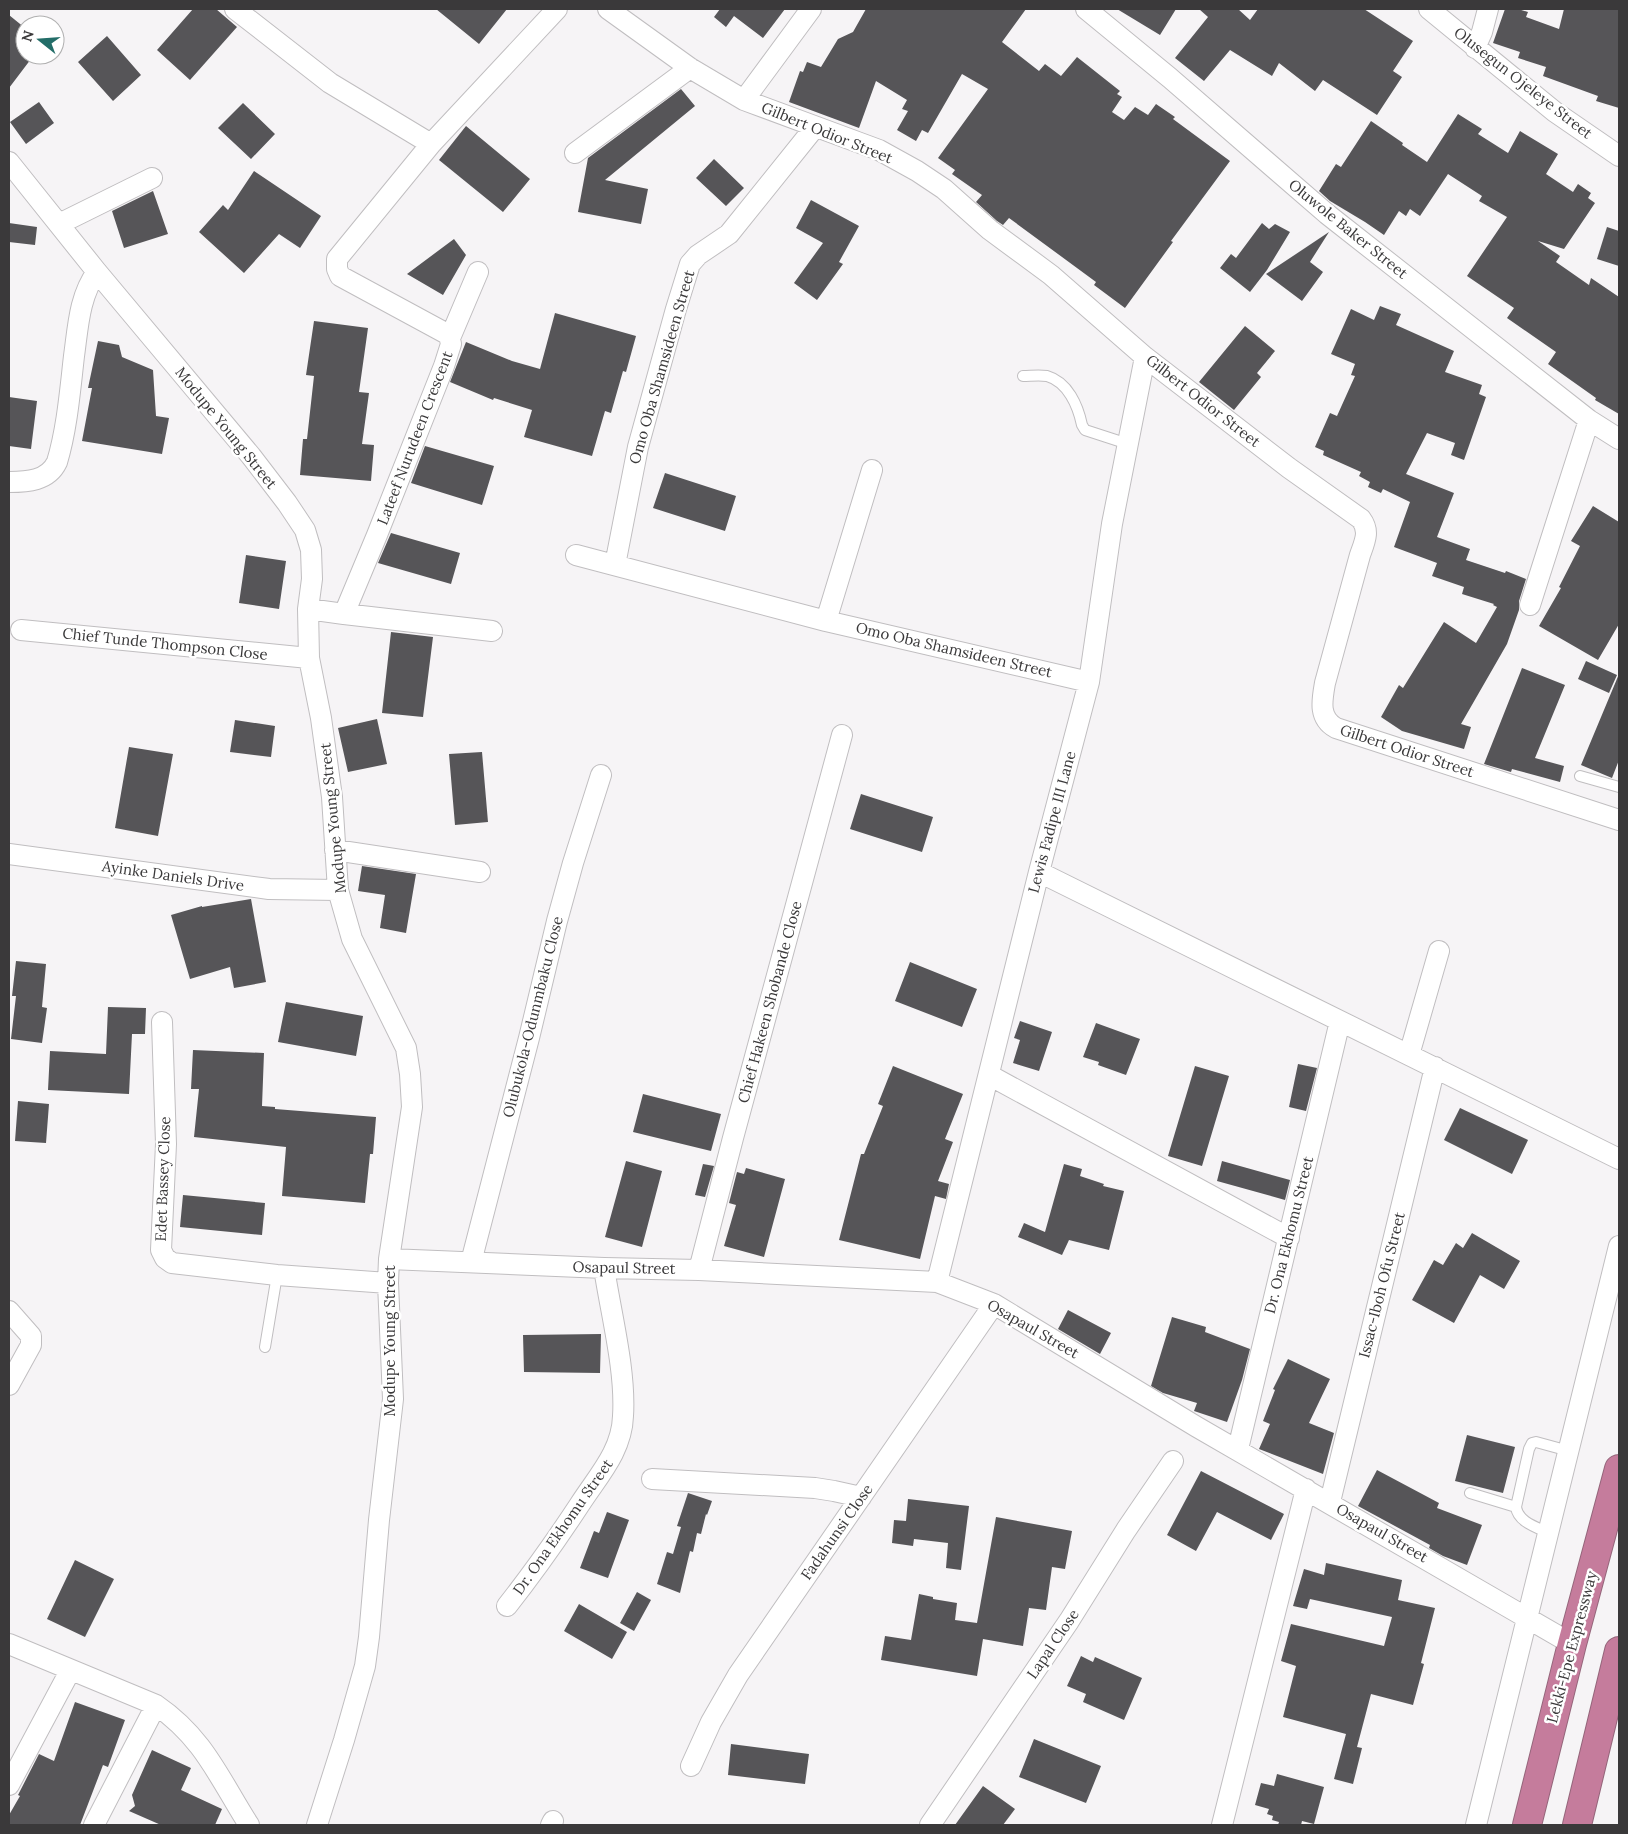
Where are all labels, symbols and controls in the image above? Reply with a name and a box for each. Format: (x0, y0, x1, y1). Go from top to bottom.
north arrow (15, 15, 65, 65)
street label: Olusegun Ojeleye Street (1450, 23, 1596, 143)
text: N (17, 28, 38, 44)
street label: Gilbert Odior Street (759, 98, 896, 168)
street label: Oluwole Baker Street (1285, 175, 1412, 283)
street label: Omo Oba Shamsideen Street (625, 268, 698, 466)
street label: Lateef Nurudeen Crescent (373, 348, 457, 527)
street label: Gilbert Odior Street (1142, 350, 1264, 451)
street label: Modupe Young Street (171, 363, 282, 493)
street label: Omo Oba Shamsideen Street (854, 618, 1054, 681)
street label: Chief Tunde Thompson Close (62, 623, 269, 664)
street label: Gilbert Odior Street (1338, 720, 1477, 781)
street label: Modupe Young Street (315, 742, 350, 894)
street label: Lewis Fadipe III Lane (1023, 749, 1080, 895)
street label: Ayinke Daniels Drive (100, 856, 245, 895)
street label: Chief Hakeen Shobande Close (733, 899, 806, 1105)
street label: Olubukola-Odunmbaku Close (498, 914, 567, 1119)
street label: Edet Bassey Close (151, 1116, 174, 1242)
street label: Dr. Ona Ekhomu Street (1260, 1154, 1317, 1315)
street label: Issac-Iboh Ofu Street (1354, 1210, 1409, 1360)
street label: Osapaul Street (572, 1257, 676, 1278)
street label: Modupe Young Street (380, 1265, 399, 1417)
street label: Osapaul Street (984, 1295, 1083, 1363)
street label: Dr. Ona Ekhomu Street (509, 1455, 617, 1598)
street label: Fadahunsi Close (797, 1480, 877, 1583)
street label: Osapaul Street (1333, 1499, 1432, 1567)
street label: Lekki-Epe Expressway (1542, 1569, 1601, 1725)
street label: Lapal Close (1022, 1605, 1083, 1682)

